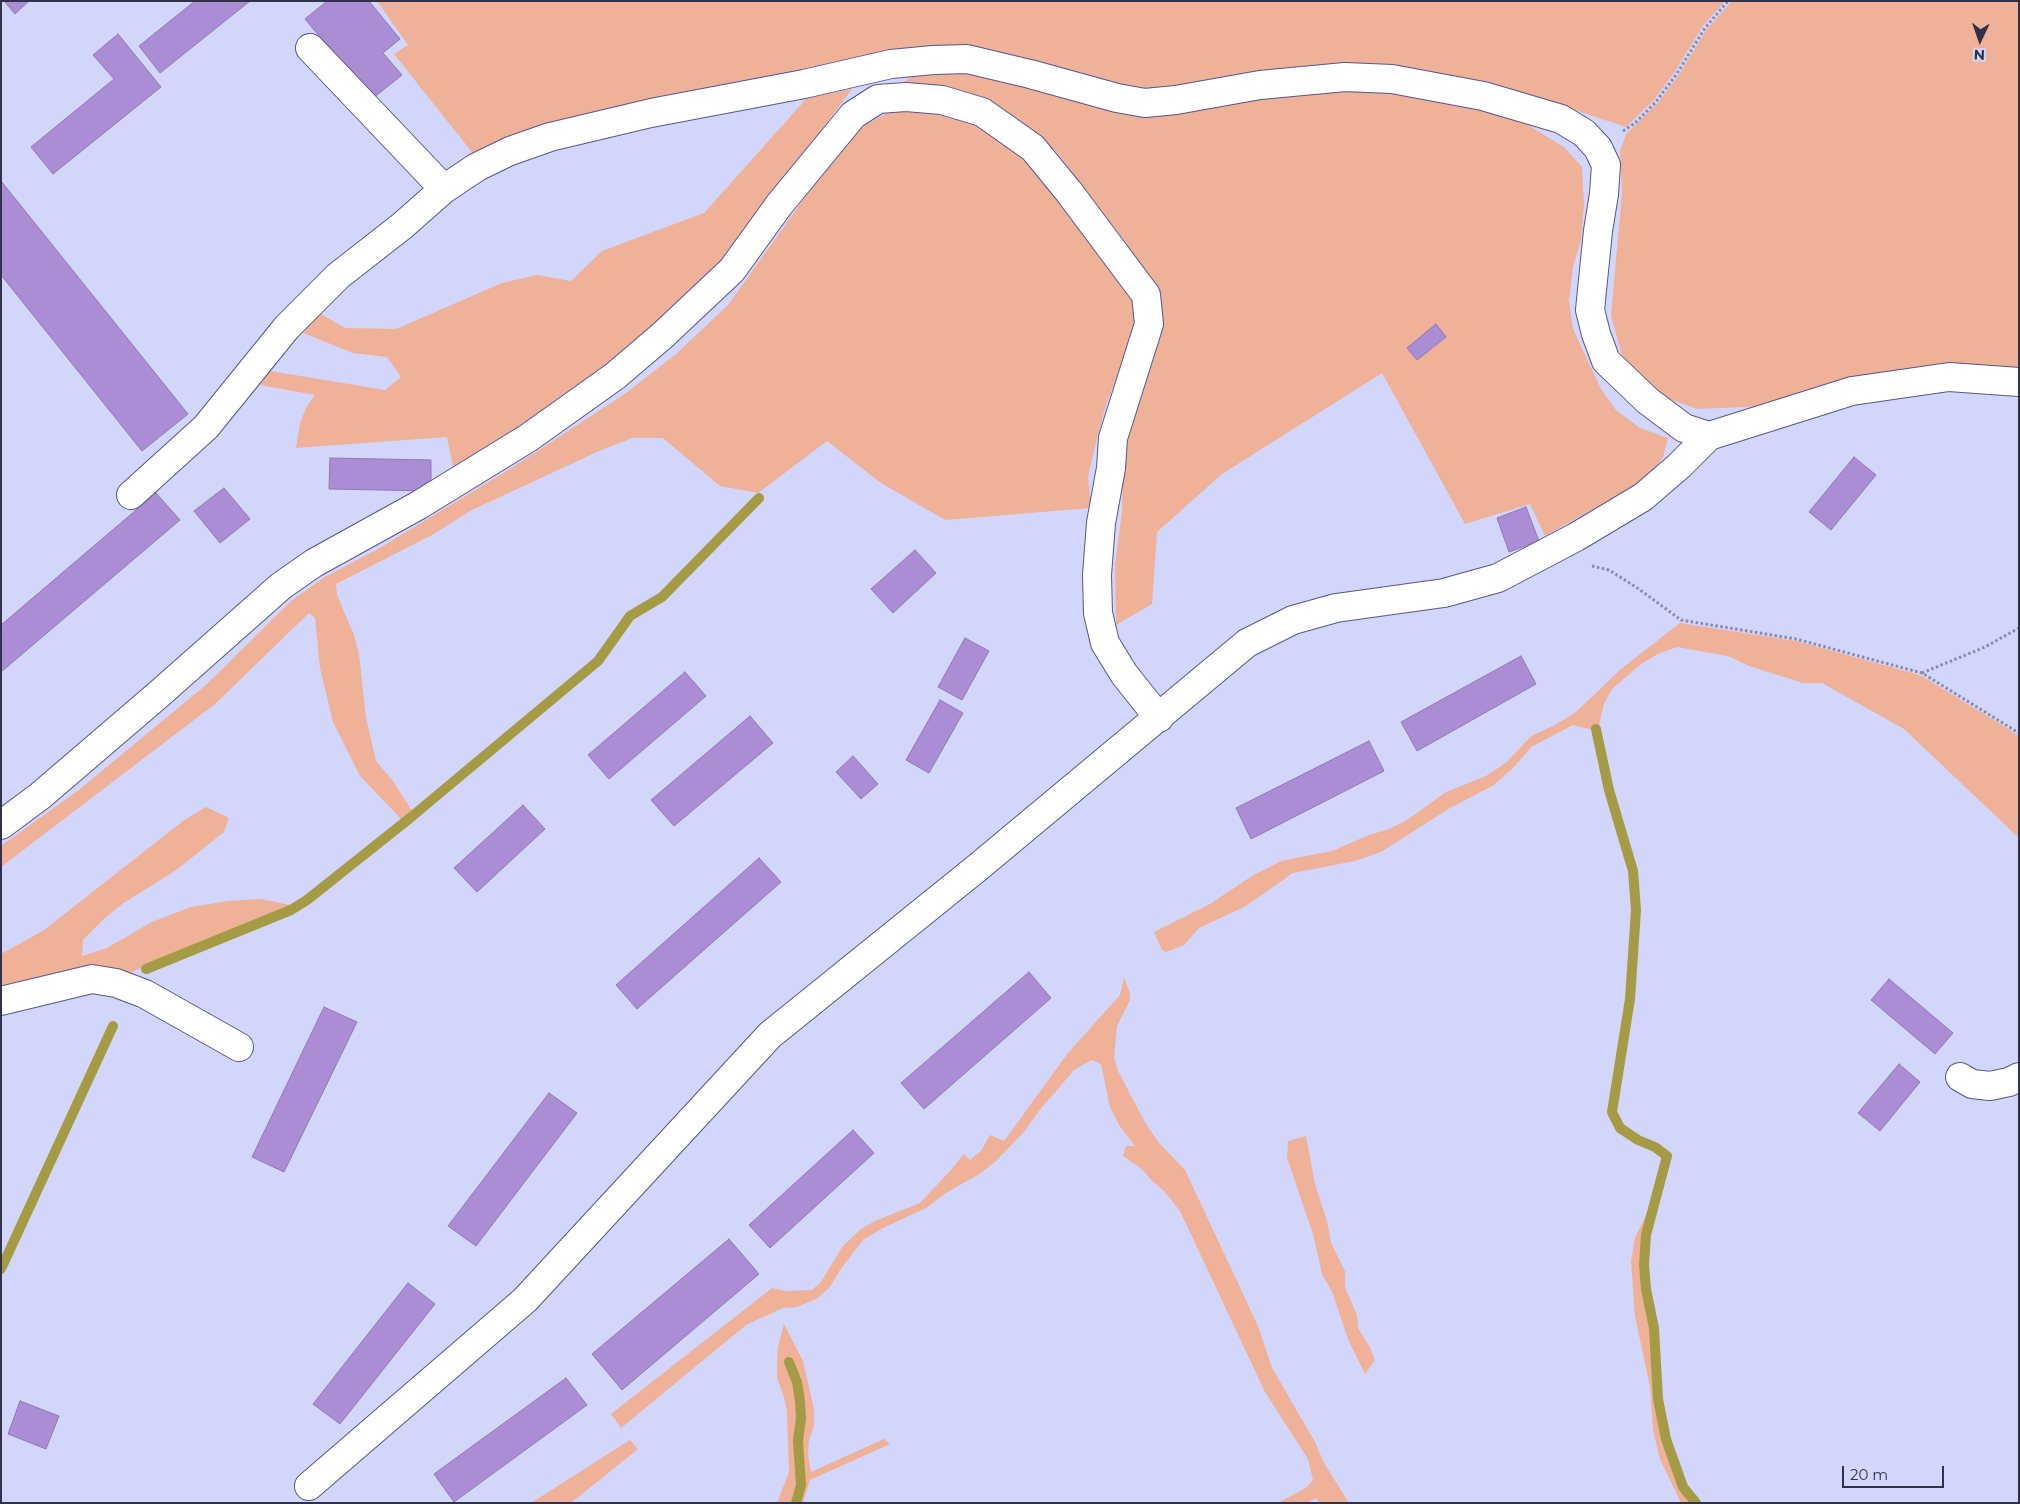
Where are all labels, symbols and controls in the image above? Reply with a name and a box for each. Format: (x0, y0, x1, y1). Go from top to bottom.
north arrow (1955, 15, 2005, 65)
text: N (1973, 46, 1985, 64)
scale bar (1845, 1456, 1948, 1488)
text: 20 m (1850, 1465, 1888, 1484)

